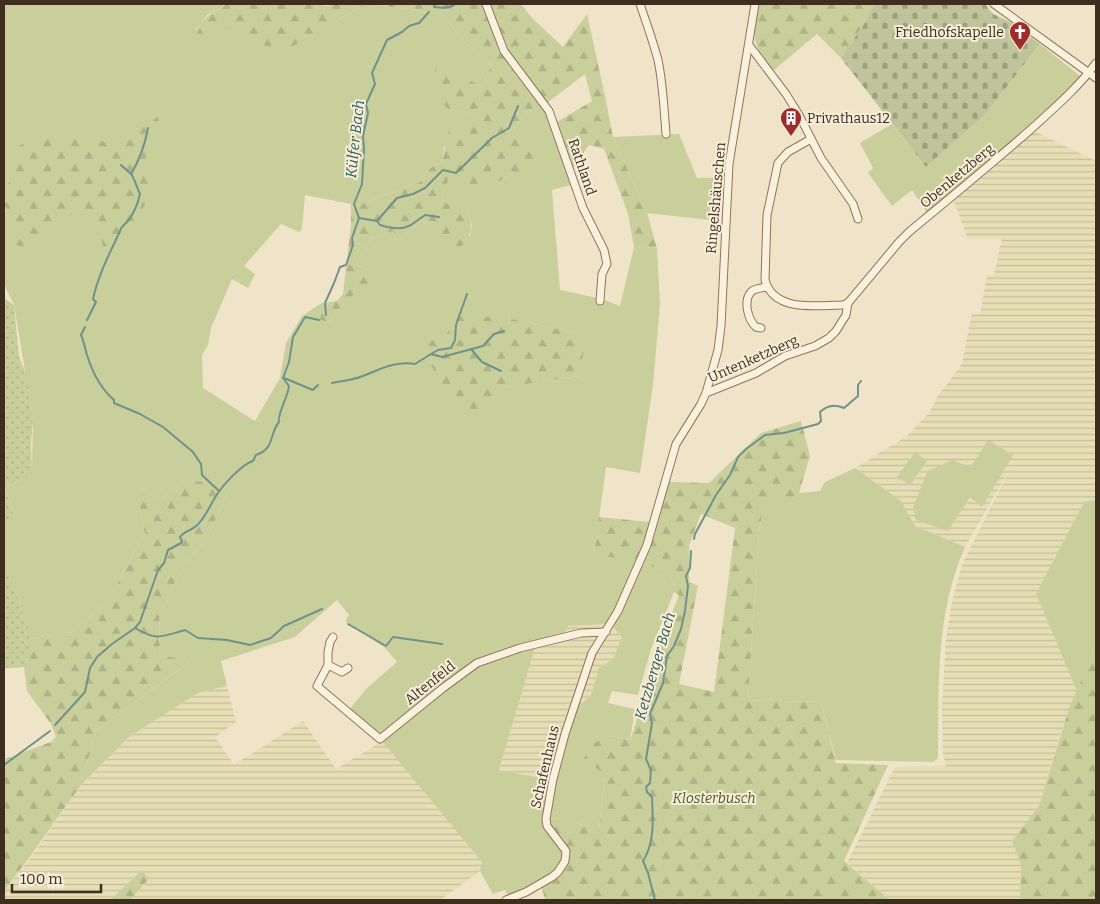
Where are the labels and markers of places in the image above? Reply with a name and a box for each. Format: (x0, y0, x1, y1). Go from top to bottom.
church icon: Friedhofskapelle (1008, 20, 1032, 51)
place label: Friedhofskapelle (895, 24, 1004, 41)
building icon: Privathaus12 (779, 106, 803, 137)
place label: Privathaus12 (807, 110, 890, 127)

